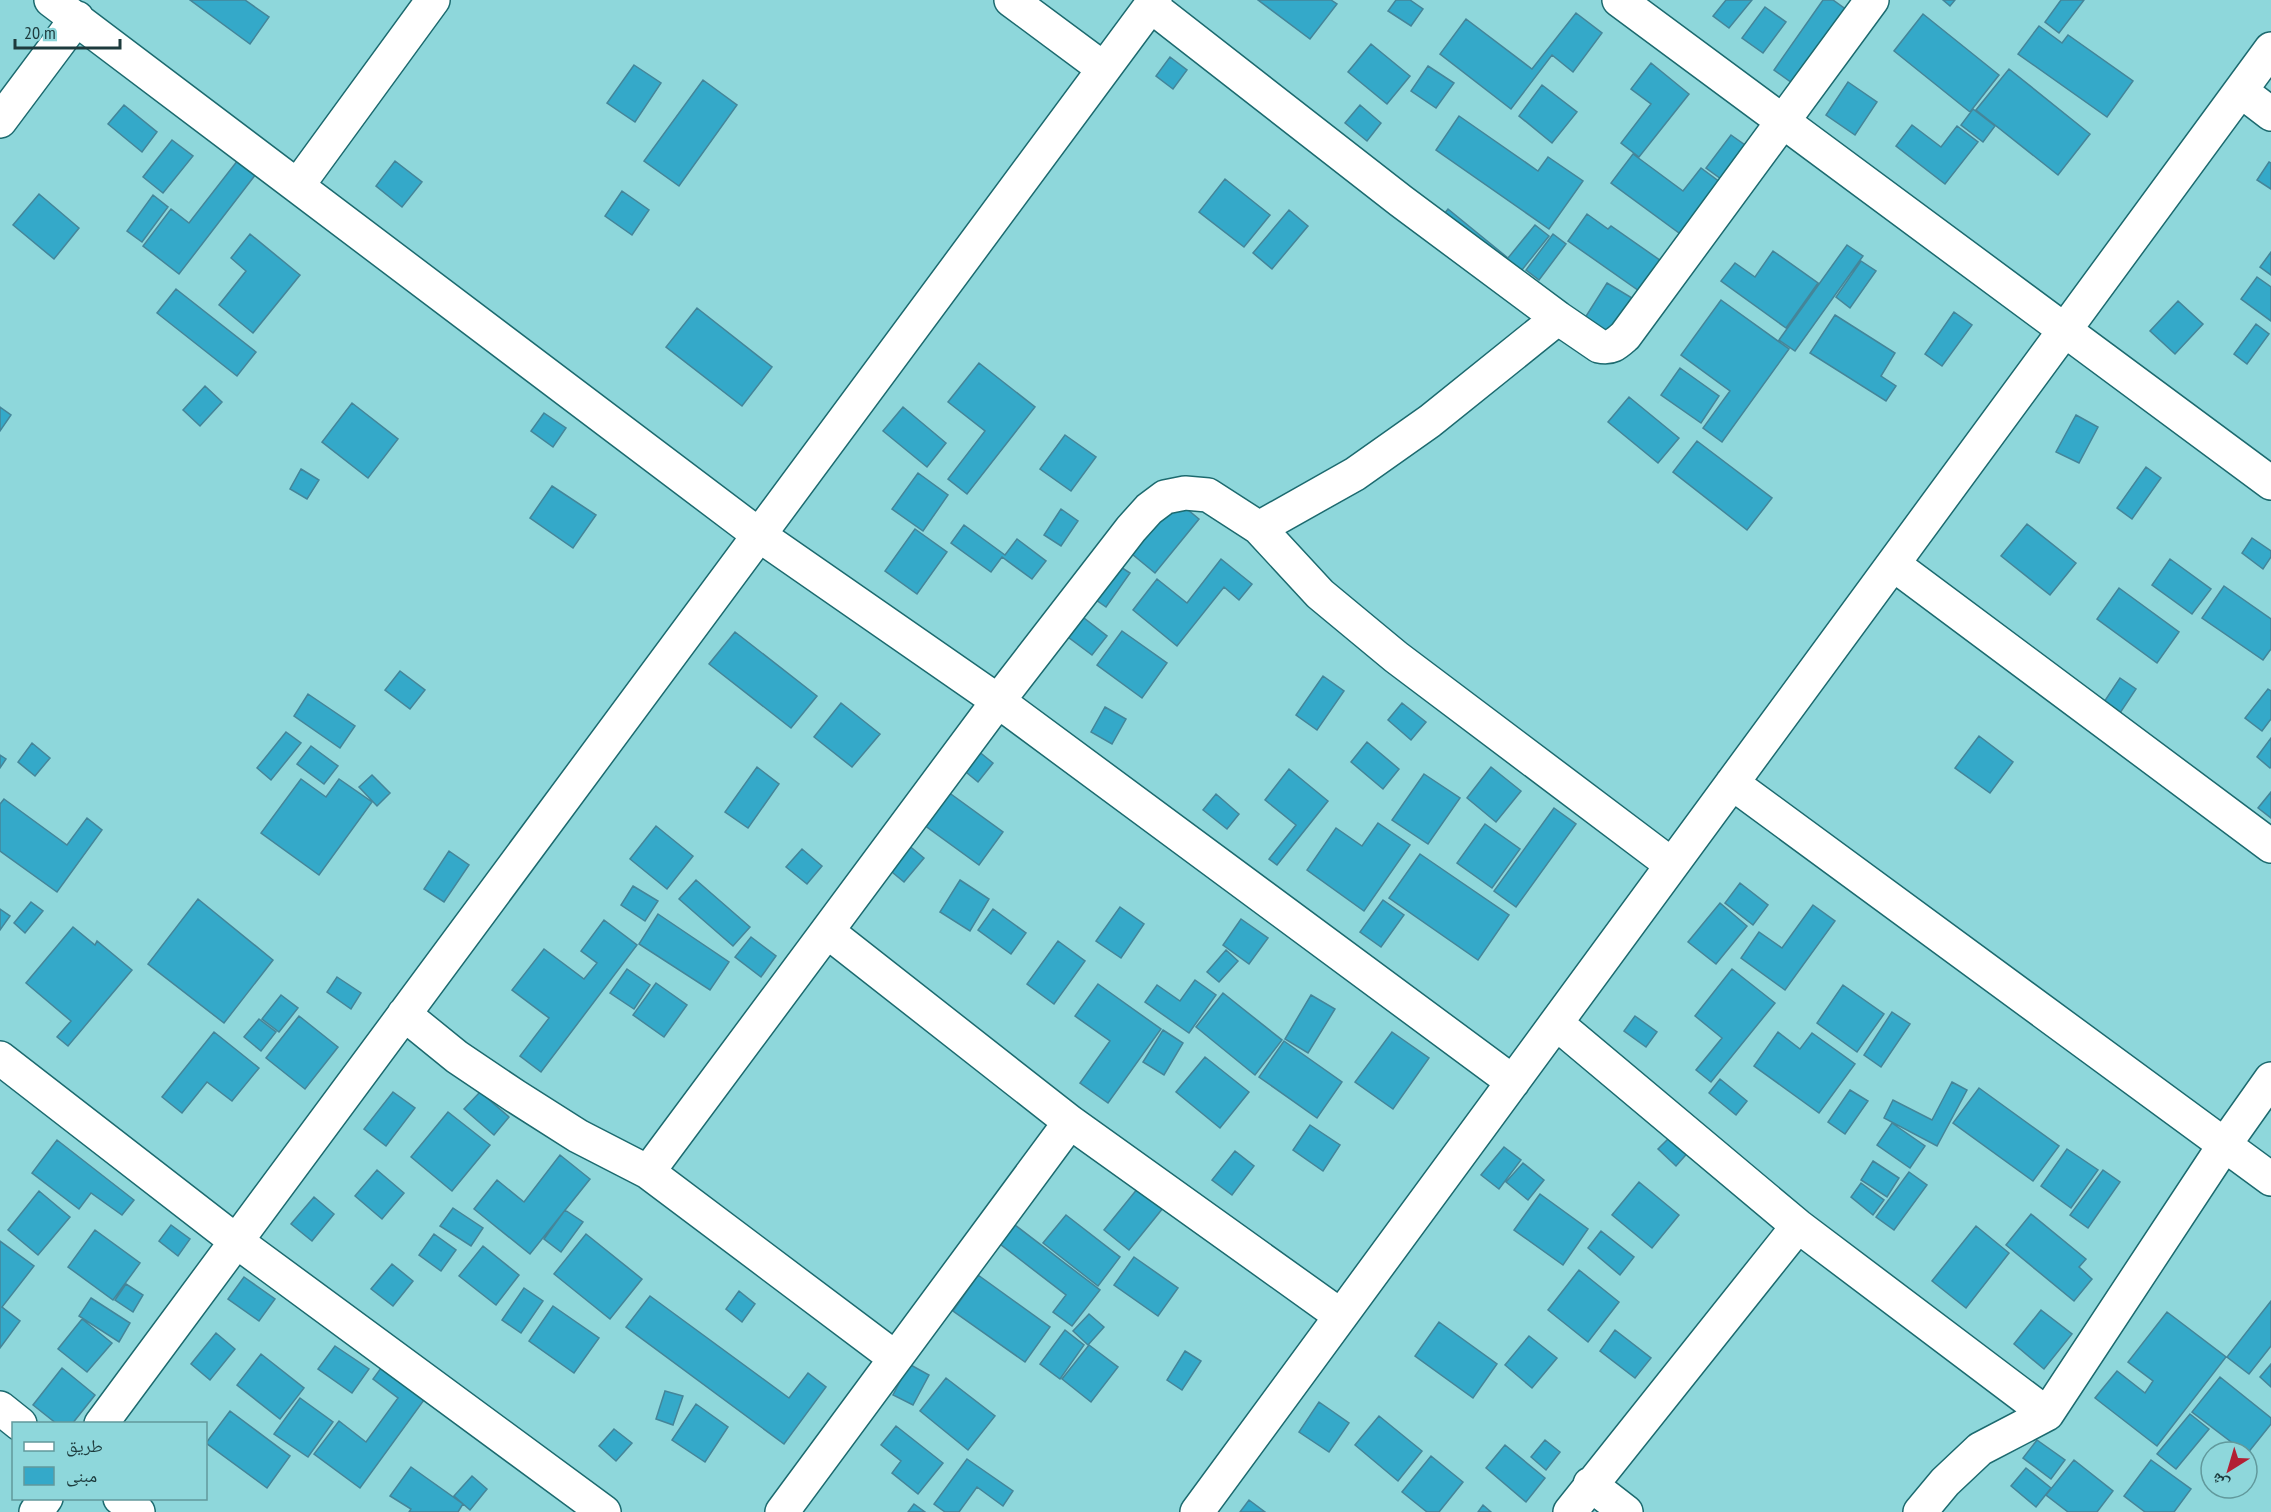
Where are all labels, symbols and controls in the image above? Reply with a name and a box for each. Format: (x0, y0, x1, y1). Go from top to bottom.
scale bar (15, 12, 120, 50)
text: 20 m (24, 21, 56, 44)
legend (12, 1422, 207, 1500)
text: طريق (66, 1434, 103, 1457)
north arrow (2199, 1440, 2259, 1500)
text: مبنى (66, 1464, 97, 1487)
text: ش (2207, 1469, 2233, 1495)

